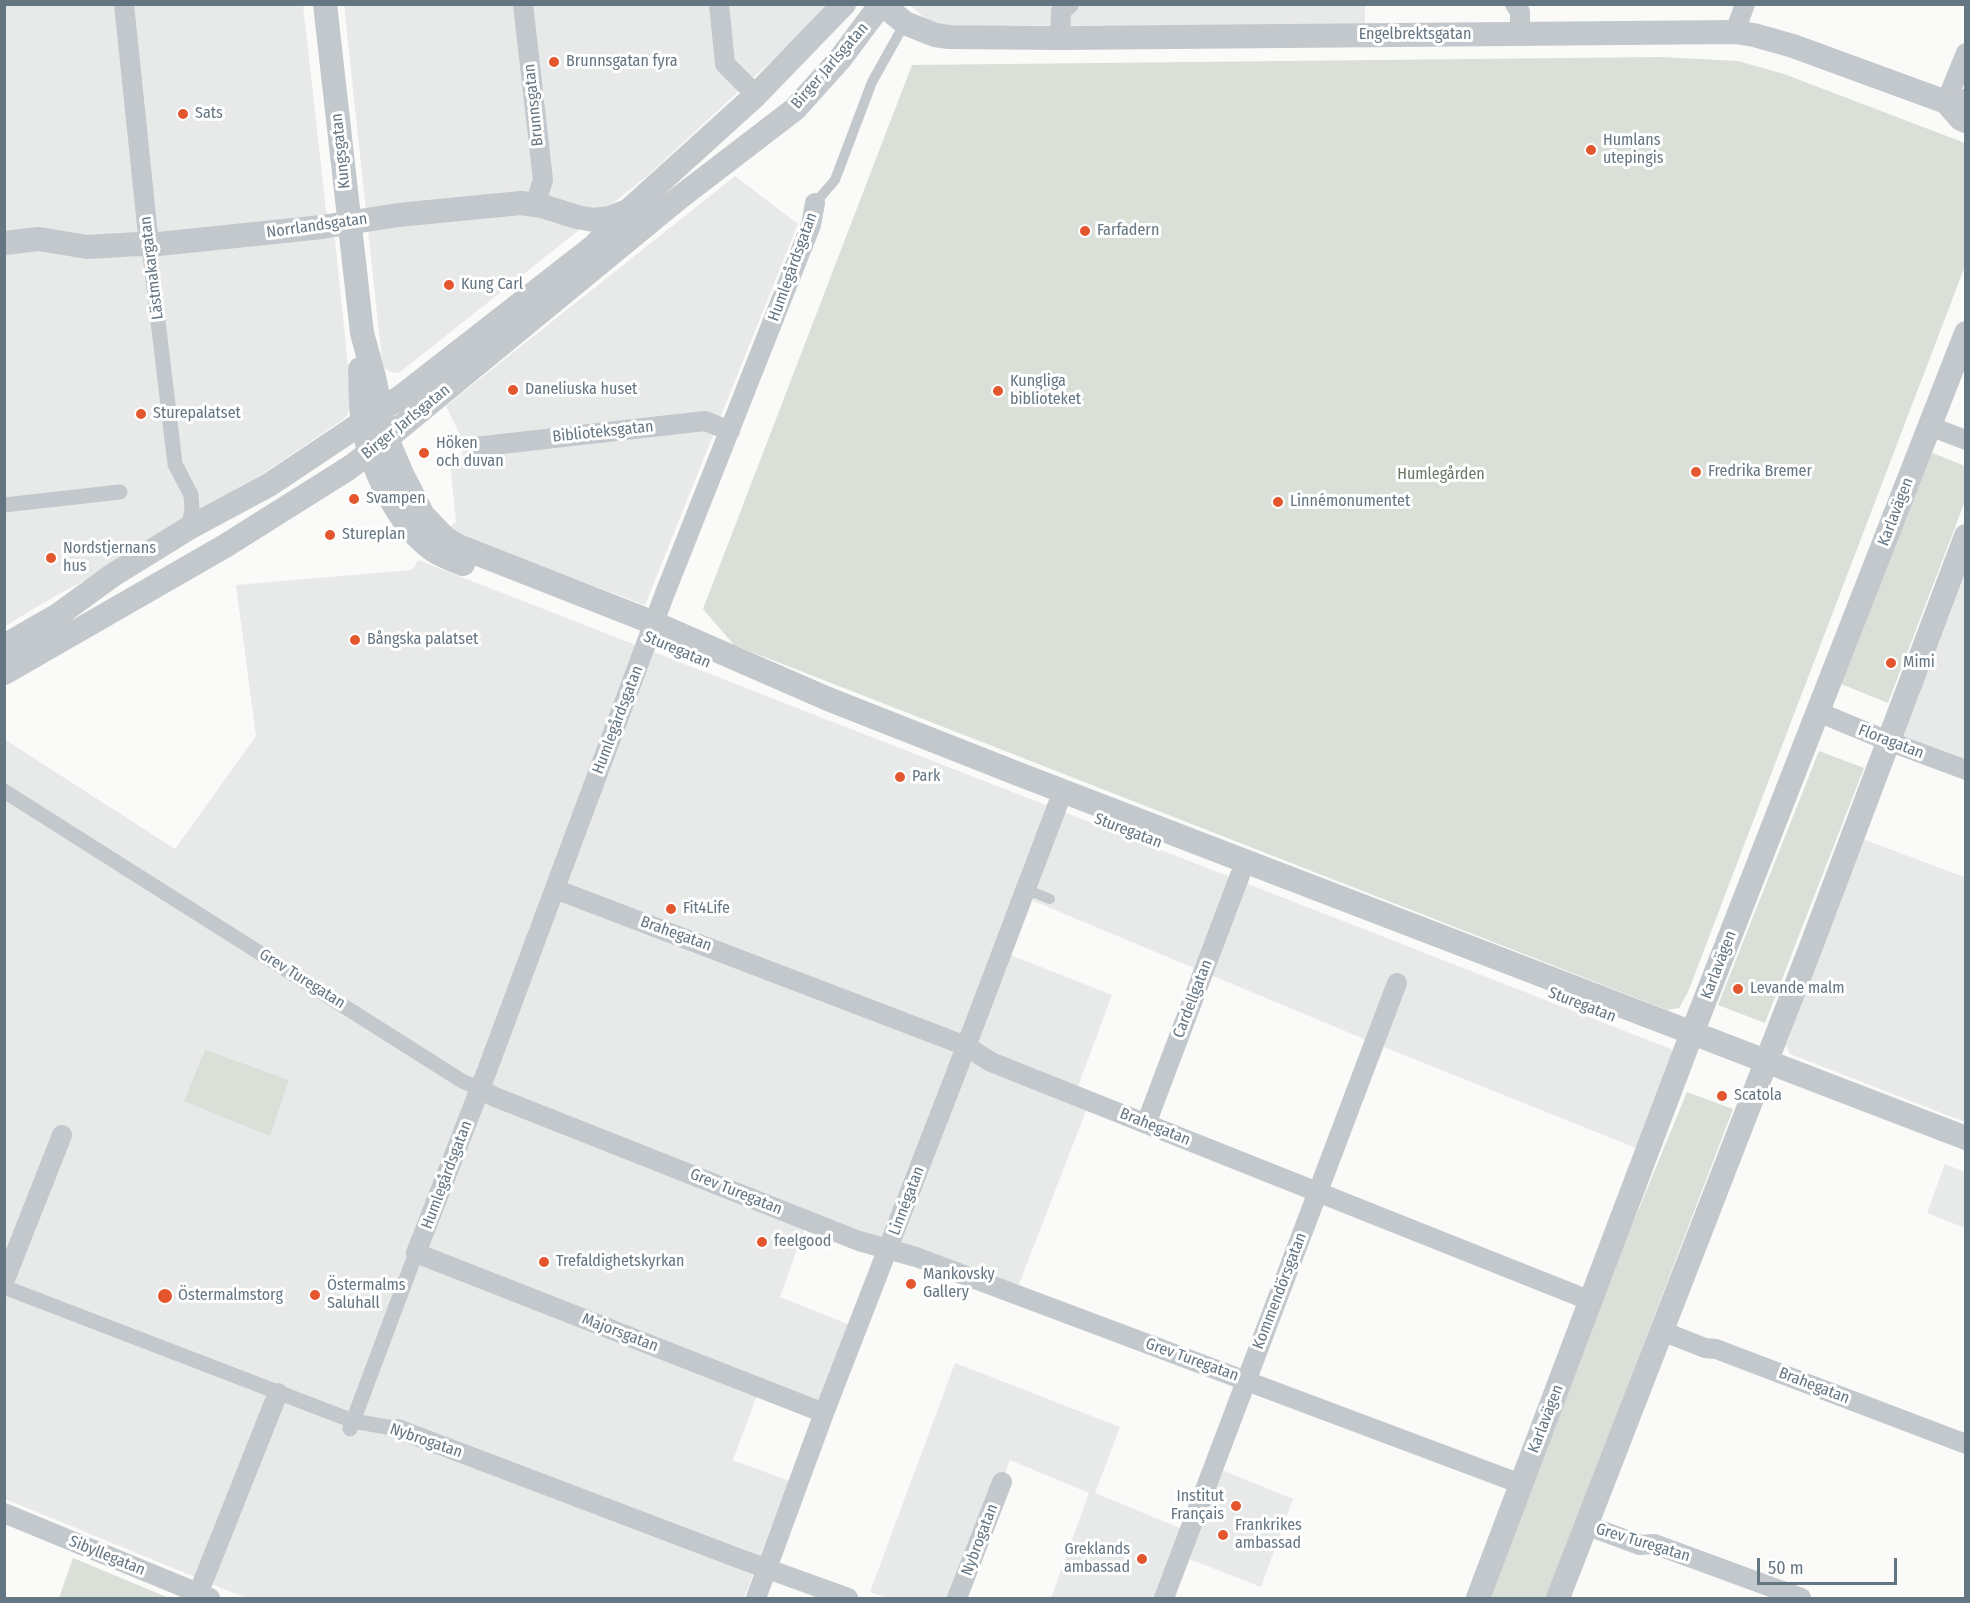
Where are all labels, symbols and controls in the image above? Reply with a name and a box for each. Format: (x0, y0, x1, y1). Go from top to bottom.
street label: Birger Jarlsgatan (787, 19, 873, 113)
street label: Engelbrektsgatan (1359, 25, 1471, 45)
place label: Brunnsgatan fyra (566, 52, 678, 72)
marker: Brunnsgatan fyra (547, 55, 561, 69)
street label: Brunnsgatan (520, 63, 548, 147)
place label: Sats (195, 104, 223, 124)
marker: Sats (176, 107, 190, 121)
street label: Kungsgatan (327, 112, 355, 190)
place label: Humlans utepingis (1603, 131, 1664, 169)
marker: Humlans utepingis (1584, 143, 1598, 157)
street label: Norrlandsgatan (265, 209, 369, 243)
street label: Humlegårdsgatan (764, 210, 822, 324)
street label: Lästmakargatan (136, 215, 168, 321)
place label: Farfadern (1097, 221, 1159, 241)
marker: Farfadern (1078, 224, 1092, 238)
place label: Kung Carl (461, 275, 523, 295)
marker: Kung Carl (442, 278, 456, 292)
place label: Kungliga biblioteket (1010, 372, 1081, 410)
place label: Daneliuska huset (525, 380, 637, 400)
street label: Birger Jarlsgatan (358, 381, 454, 463)
marker: Daneliuska huset (506, 383, 520, 397)
marker: Kungliga biblioteket (991, 384, 1005, 398)
place label: Sturepalatset (153, 404, 241, 424)
marker: Sturepalatset (134, 407, 148, 421)
street label: Biblioteksgatan (552, 417, 654, 447)
place label: Höken och duvan (436, 434, 504, 472)
marker: Höken och duvan (417, 446, 431, 460)
place label: Fredrika Bremer (1708, 462, 1812, 482)
park label: Humlegården (1397, 465, 1485, 485)
marker: Fredrika Bremer (1689, 465, 1703, 479)
street label: Karlavägen (1874, 475, 1918, 549)
place label: Svampen (366, 489, 426, 509)
marker: Svampen (347, 492, 361, 506)
place label: Linnémonumentet (1290, 492, 1410, 512)
marker: Linnémonumentet (1271, 495, 1285, 509)
place label: Stureplan (342, 525, 406, 545)
marker: Stureplan (323, 528, 337, 542)
place label: Nordstjernans hus (63, 539, 156, 577)
marker: Nordstjernans hus (44, 551, 58, 565)
street label: Sturegatan (641, 627, 713, 673)
place label: Bångska palatset (367, 630, 478, 650)
marker: Bångska palatset (348, 633, 362, 647)
place label: Mimi (1903, 653, 1935, 673)
marker: Mimi (1884, 656, 1898, 670)
street label: Humlegårdsgatan (589, 663, 647, 777)
street label: Floragatan (1856, 721, 1926, 763)
place label: Park (912, 767, 940, 787)
marker: Park (893, 770, 907, 784)
street label: Sturegatan (1091, 809, 1165, 853)
place label: Fit4Life (683, 899, 730, 919)
marker: Fit4Life (664, 902, 678, 916)
street label: Brahegatan (638, 912, 714, 956)
street label: Karlavägen (1697, 928, 1741, 1002)
street label: Grev Turegatan (256, 945, 348, 1013)
street label: Cardellgatan (1169, 957, 1217, 1041)
place label: Levande malm (1750, 979, 1844, 999)
marker: Levande malm (1731, 982, 1745, 996)
street label: Sturegatan (1545, 983, 1619, 1027)
place label: Scatola (1734, 1086, 1782, 1106)
marker: Scatola (1715, 1089, 1729, 1103)
street label: Brahegatan (1117, 1104, 1193, 1150)
street label: Humlegårdsgatan (418, 1118, 476, 1232)
street label: Linnégatan (885, 1164, 929, 1238)
street label: Grev Turegatan (687, 1165, 785, 1219)
street label: Kommendörsgatan (1249, 1230, 1311, 1352)
place label: feelgood (774, 1232, 831, 1252)
marker: feelgood (755, 1235, 769, 1249)
place label: Trefaldighetskyrkan (556, 1252, 685, 1272)
marker: Trefaldighetskyrkan (537, 1255, 551, 1269)
place label: Mankovsky Gallery (923, 1265, 995, 1303)
place label: Östermalms Saluhall (327, 1276, 406, 1314)
marker: Mankovsky Gallery (904, 1277, 918, 1291)
place label: Östermalmstorg (178, 1286, 283, 1306)
marker: Östermalmstorg (156, 1287, 174, 1305)
marker: Östermalms Saluhall (308, 1288, 322, 1302)
street label: Majorsgatan (579, 1310, 661, 1356)
street label: Grev Turegatan (1143, 1334, 1241, 1386)
street label: Brahegatan (1776, 1364, 1852, 1408)
street label: Karlavägen (1524, 1382, 1568, 1456)
street label: Nybrogatan (387, 1420, 465, 1462)
place label: Institut Français (1171, 1487, 1224, 1525)
marker: Institut Français (1229, 1499, 1243, 1513)
street label: Nybrogatan (958, 1501, 1002, 1579)
place label: Frankrikes ambassad (1235, 1516, 1302, 1554)
street label: Grev Turegatan (1594, 1520, 1692, 1566)
marker: Frankrikes ambassad (1216, 1528, 1230, 1542)
street label: Sibyllegatan (66, 1532, 148, 1580)
place label: Greklands ambassad (1064, 1540, 1130, 1578)
scale bar (1760, 1546, 1900, 1584)
marker: Greklands ambassad (1135, 1552, 1149, 1566)
text: 50 m (1768, 1557, 1804, 1579)

